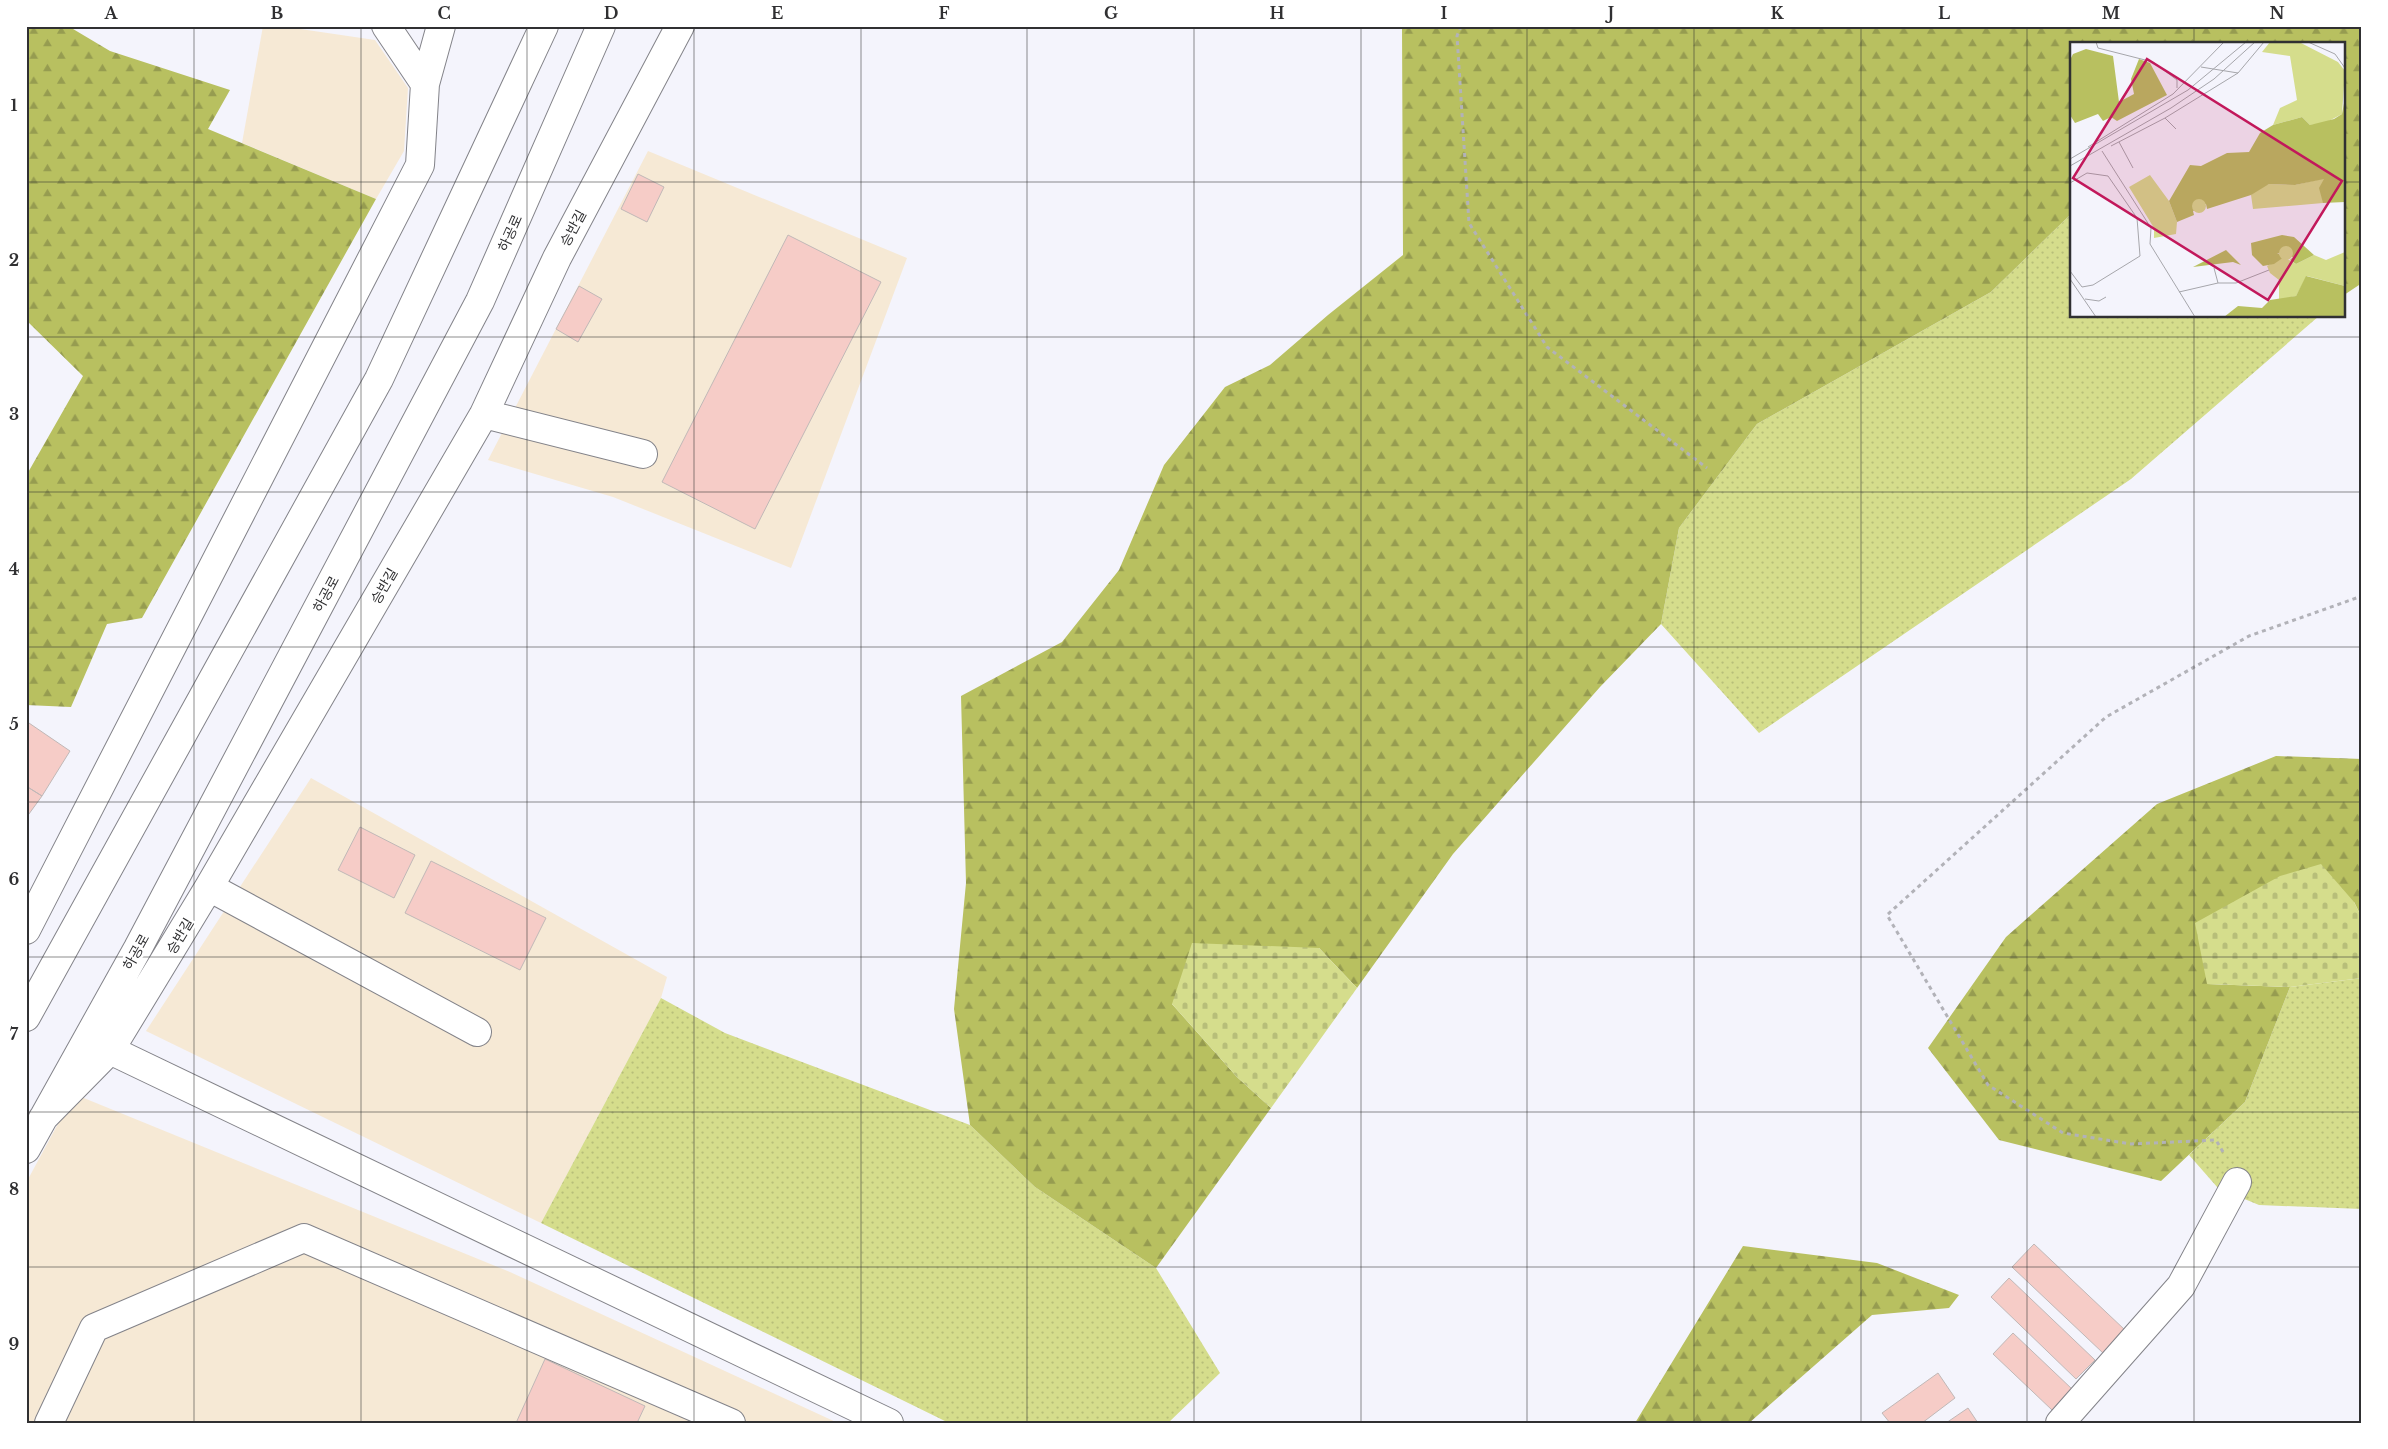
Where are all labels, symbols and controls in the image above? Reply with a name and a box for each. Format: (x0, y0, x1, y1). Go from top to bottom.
text: A (104, 3, 119, 23)
text: B (271, 3, 284, 23)
text: C (437, 3, 451, 23)
text: D (604, 3, 618, 23)
text: E (771, 3, 783, 23)
text: F (938, 3, 950, 23)
text: G (1104, 3, 1118, 23)
text: H (1269, 3, 1285, 23)
text: I (1441, 3, 1448, 23)
text: J (1605, 3, 1614, 23)
text: K (1770, 3, 1784, 23)
text: L (1938, 3, 1950, 23)
text: M (2102, 3, 2120, 23)
text: N (2269, 3, 2285, 23)
inset map (2070, 42, 2346, 318)
text: 1 (11, 95, 18, 115)
street label: 승반길 (556, 207, 590, 249)
street label: 하공로 (494, 212, 526, 254)
text: 2 (9, 250, 19, 270)
text: 3 (9, 404, 19, 424)
text: 4 (9, 559, 19, 579)
street label: 승반길 (367, 565, 401, 607)
street label: 하공로 (309, 573, 343, 615)
text: 5 (9, 714, 19, 734)
text: 6 (9, 869, 20, 889)
street label: 승반길 (162, 915, 198, 957)
street label: 하공로 (119, 931, 153, 973)
text: 7 (10, 1024, 19, 1044)
text: 8 (9, 1179, 19, 1199)
text: 9 (9, 1334, 20, 1354)

